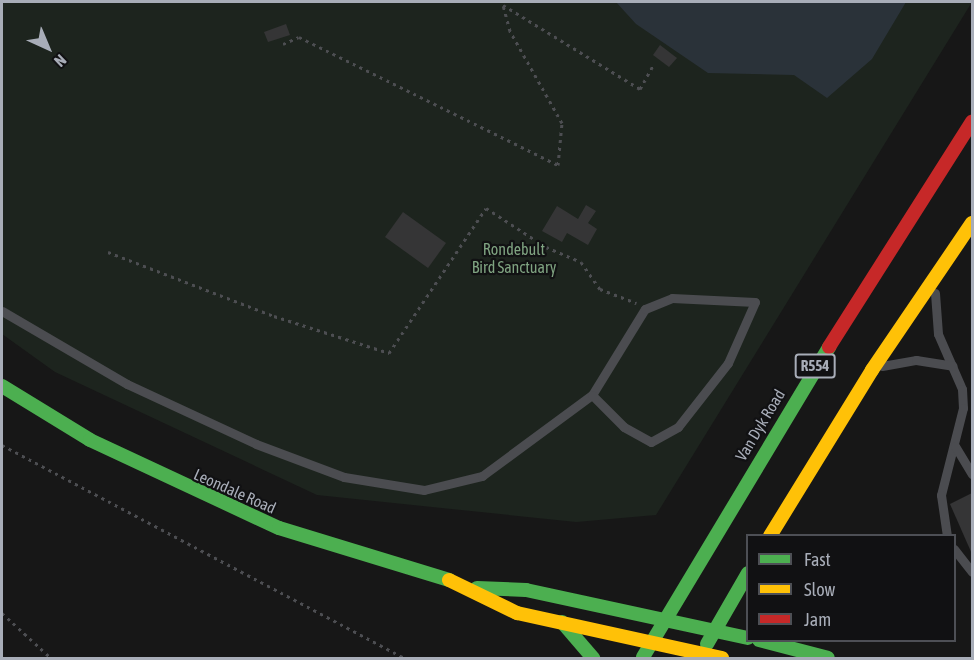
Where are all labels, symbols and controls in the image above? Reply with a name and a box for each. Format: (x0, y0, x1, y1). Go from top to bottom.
north arrow (18, 18, 78, 78)
text: N (51, 51, 70, 71)
park label: Rondebult Bird Sanctuary (472, 239, 556, 277)
road number: R554 (794, 354, 836, 378)
street label: Van Dyk Road (731, 386, 789, 464)
street label: Leondale Road (191, 464, 279, 518)
legend (746, 534, 956, 642)
text: Fast (804, 549, 831, 570)
text: Slow (804, 579, 835, 600)
text: Jam (804, 609, 831, 630)

